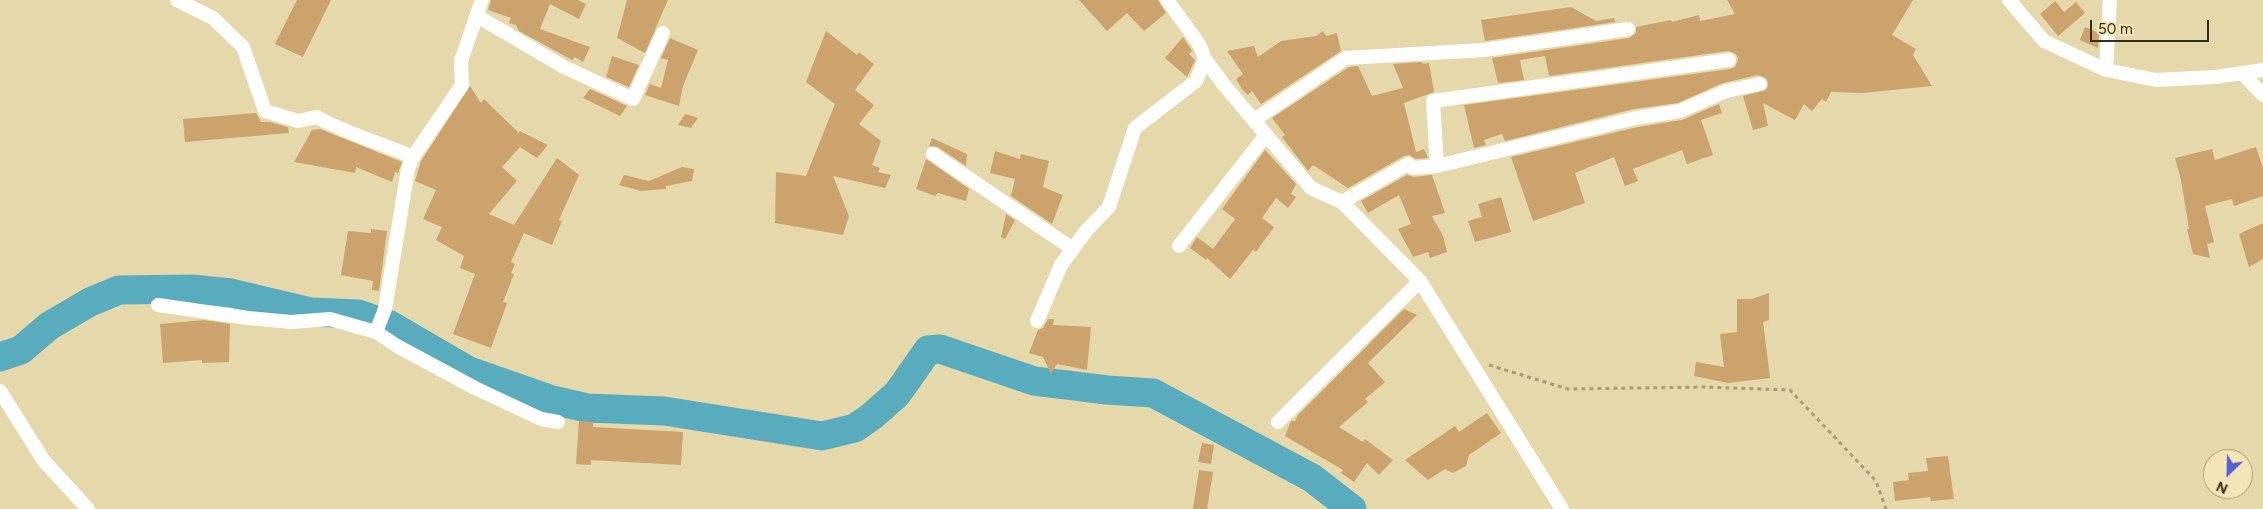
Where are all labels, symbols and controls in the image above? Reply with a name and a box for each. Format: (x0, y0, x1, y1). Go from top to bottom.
scale bar (2093, 10, 2212, 42)
text: 50 m (2098, 20, 2133, 38)
north arrow (2203, 449, 2253, 499)
text: N (2214, 477, 2231, 497)

